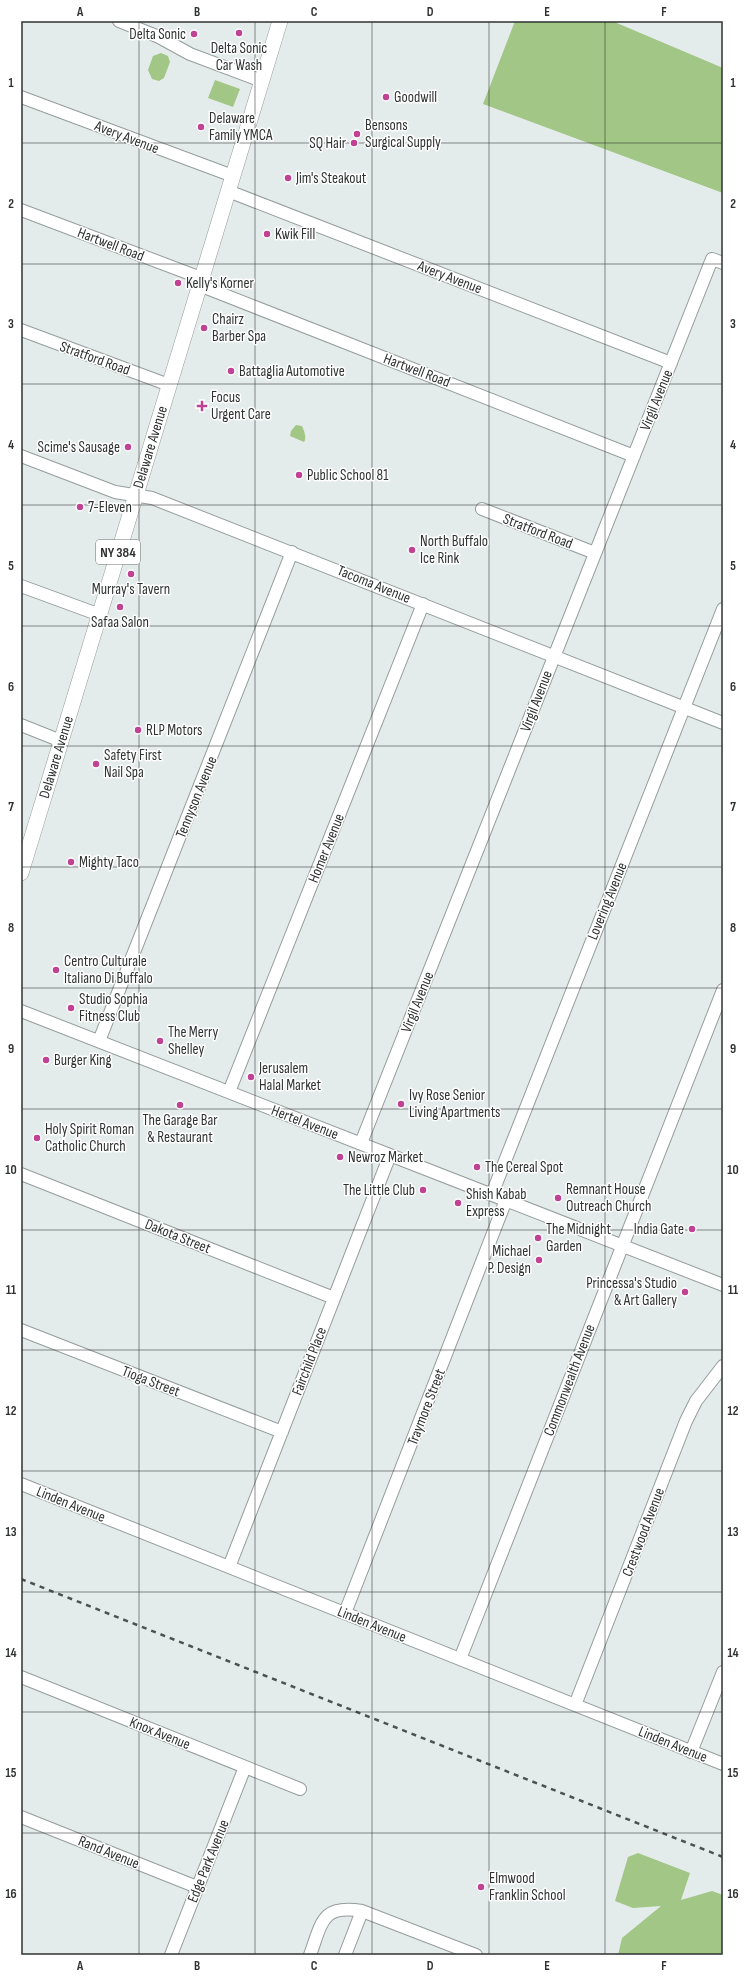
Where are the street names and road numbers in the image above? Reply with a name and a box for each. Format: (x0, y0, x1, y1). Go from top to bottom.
street label: Avery Avenue (91, 116, 162, 158)
street label: Hartwell Road (75, 223, 147, 266)
street label: Avery Avenue (414, 256, 485, 298)
street label: Stratford Road (57, 337, 133, 380)
street label: Hartwell Road (381, 349, 453, 392)
street label: Virgil Avenue (636, 367, 677, 433)
street label: Delaware Avenue (129, 404, 172, 491)
street label: Stratford Road (500, 509, 575, 553)
road number: NY 384 (96, 540, 140, 564)
street label: Tacoma Avenue (334, 561, 413, 608)
street label: Virgil Avenue (516, 668, 557, 734)
street label: Delaware Avenue (35, 714, 78, 801)
street label: Tennyson Avenue (171, 753, 222, 841)
street label: Homer Avenue (304, 811, 349, 886)
street label: Lovering Avenue (583, 860, 632, 943)
street label: Virgil Avenue (397, 969, 438, 1035)
street label: Hertel Avenue (269, 1101, 341, 1144)
street label: Dakota Street (142, 1215, 214, 1258)
street label: Commonwealth Avenue (539, 1322, 600, 1439)
street label: Fairchild Place (288, 1324, 331, 1398)
street label: Tioga Street (119, 1362, 183, 1401)
street label: Traymore Street (403, 1366, 450, 1448)
street label: Linden Avenue (34, 1482, 108, 1527)
street label: Crestwood Avenue (618, 1485, 669, 1579)
street label: Linden Avenue (335, 1602, 409, 1647)
street label: Knox Avenue (127, 1713, 193, 1754)
street label: Linden Avenue (636, 1722, 710, 1767)
street label: Edge Park Avenue (183, 1817, 234, 1905)
street label: Rand Avenue (75, 1832, 142, 1873)

